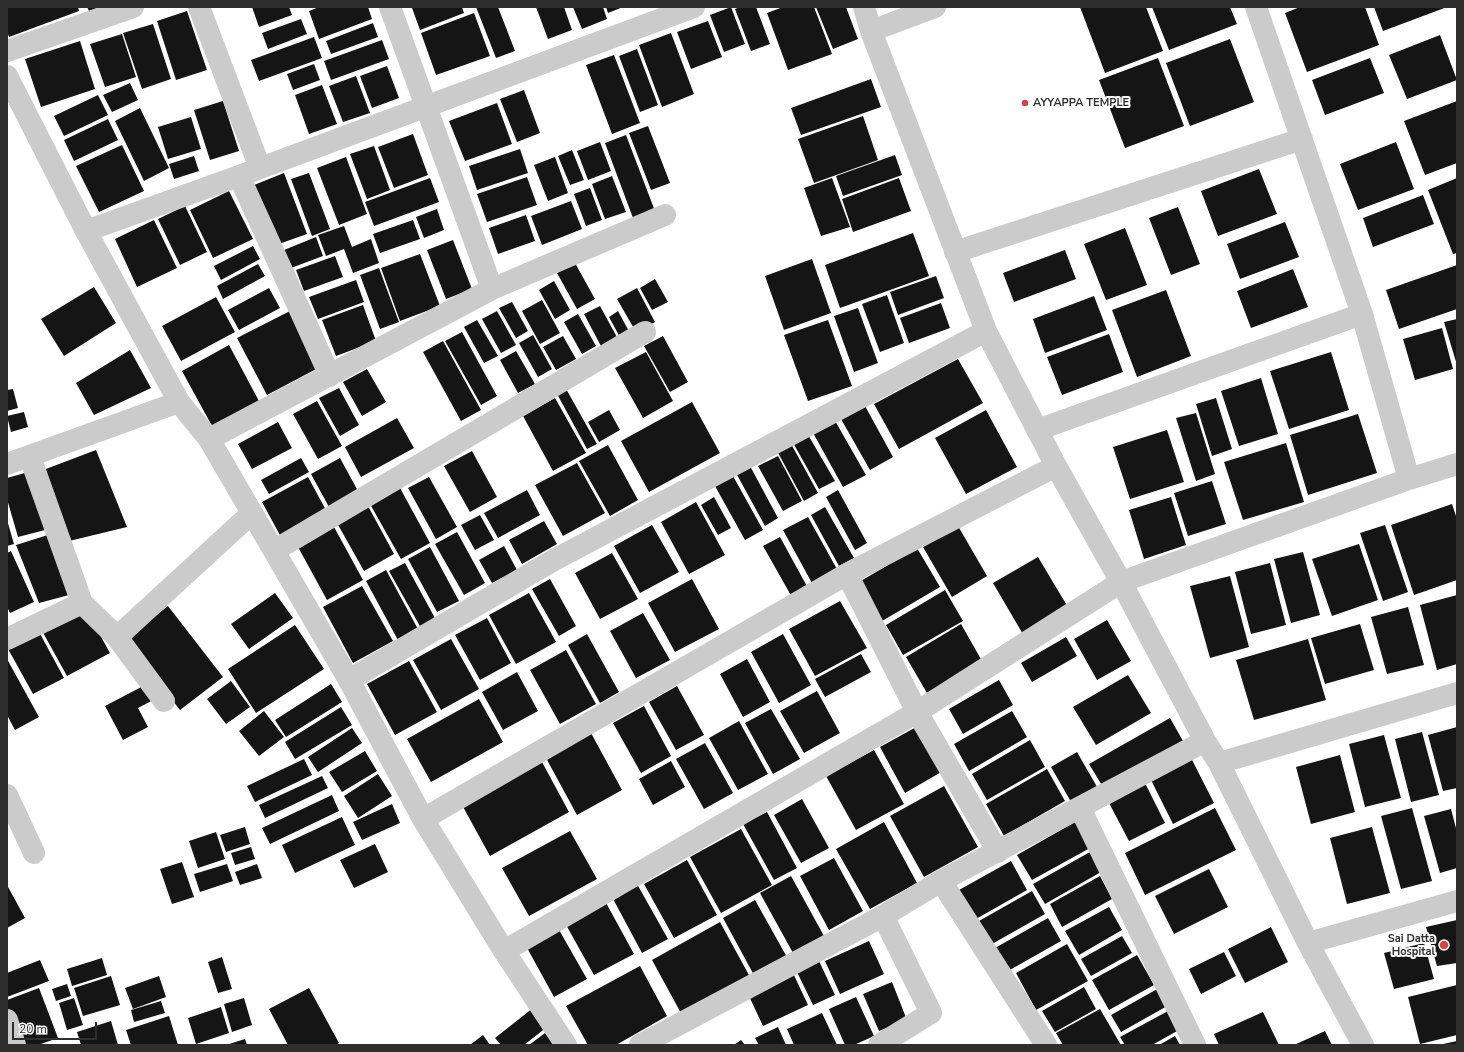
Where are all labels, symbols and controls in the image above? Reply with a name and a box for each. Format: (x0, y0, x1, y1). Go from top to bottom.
place label: AYYAPPA TEMPLE (1033, 96, 1129, 110)
marker: AYYAPPA TEMPLE (1020, 98, 1030, 108)
place label: Sai Datta Hospital (1388, 932, 1435, 958)
marker: Sai Datta Hospital (1438, 939, 1450, 951)
scale bar (14, 1014, 99, 1040)
text: 20 m (19, 1021, 47, 1037)

